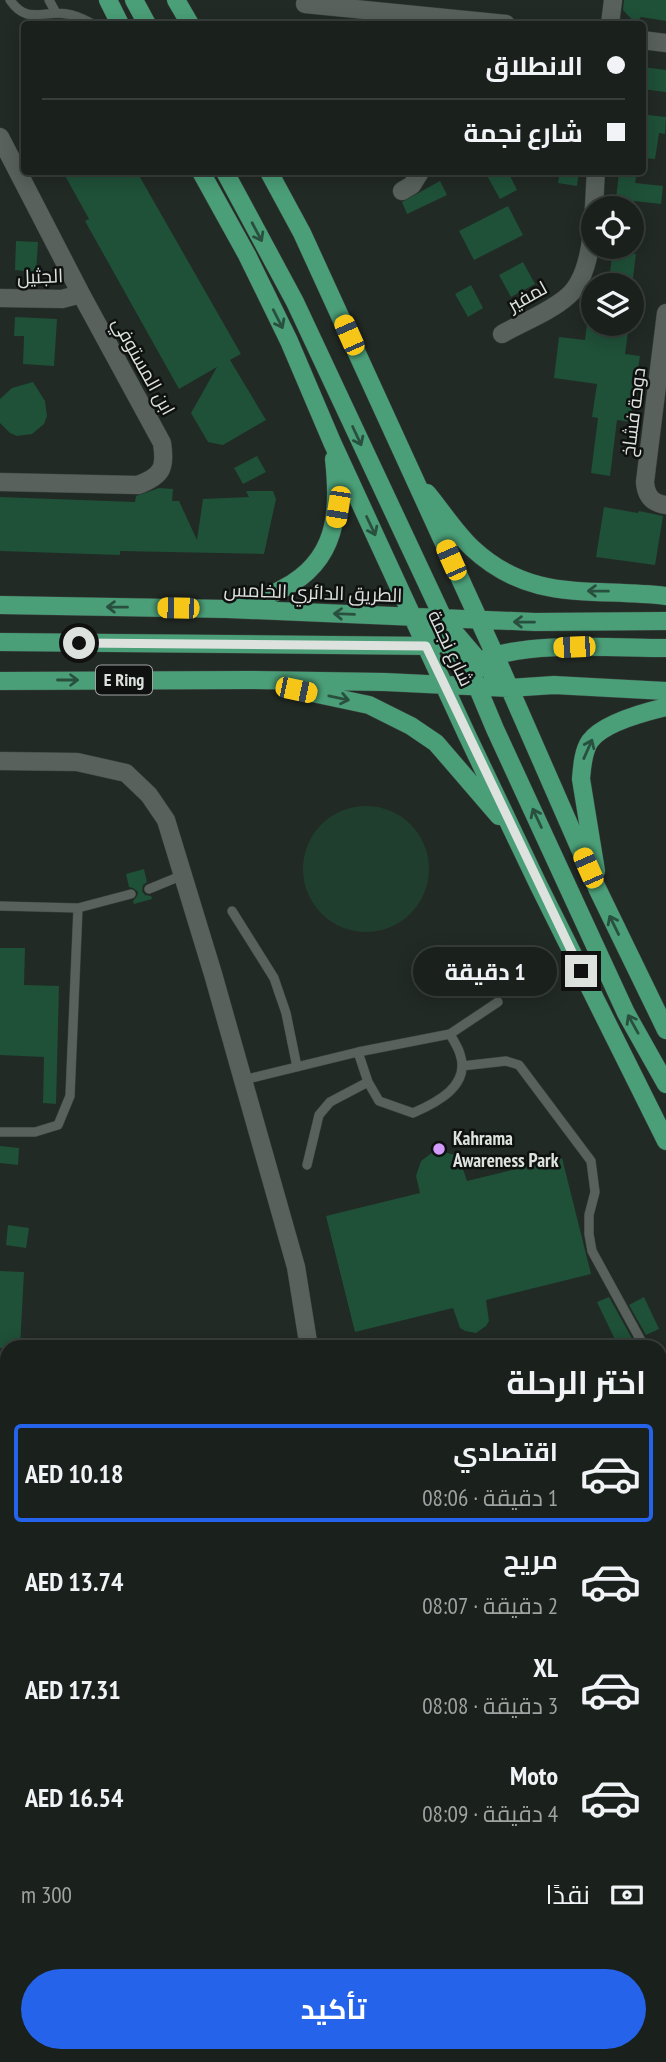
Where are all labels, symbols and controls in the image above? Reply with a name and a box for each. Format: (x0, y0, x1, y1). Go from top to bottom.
text: الانطلاق (485, 49, 583, 82)
text: شارع نجمة (463, 116, 583, 149)
map controls (581, 196, 644, 336)
button: locate (581, 196, 644, 259)
one-way arrow (251, 221, 265, 242)
street label: الجثيل (16, 263, 64, 289)
button: layers (581, 273, 644, 336)
street label: لمفير (502, 275, 551, 317)
one-way arrow (272, 308, 286, 329)
car (331, 312, 368, 358)
street label: ابن المستوفي (105, 313, 181, 421)
street label: دوحة فشاخ (616, 366, 652, 458)
one-way arrow (351, 425, 365, 446)
car (325, 485, 352, 529)
one-way arrow (365, 515, 378, 536)
car (433, 537, 470, 583)
street label: الطريق الدائري الخامس (223, 577, 403, 610)
one-way arrow (587, 584, 610, 598)
car (157, 597, 200, 619)
one-way arrow (106, 601, 129, 614)
street label: شارع نجمة (421, 606, 479, 691)
one-way arrow (333, 608, 356, 621)
one-way arrow (513, 615, 536, 629)
route start (63, 627, 95, 659)
car (553, 636, 596, 658)
road number: E Ring (96, 666, 152, 694)
one-way arrow (56, 674, 79, 687)
car (274, 675, 319, 705)
one-way arrow (327, 692, 350, 706)
one-way arrow (582, 739, 595, 761)
one-way arrow (529, 808, 543, 829)
car (570, 845, 607, 891)
one-way arrow (607, 915, 620, 936)
callout: 1 دقيقة (413, 946, 556, 996)
route end (565, 955, 597, 987)
text: 1 دقيقة (445, 957, 525, 986)
one-way arrow (626, 1015, 640, 1035)
place label: Kahrama Awareness Park (452, 1126, 559, 1172)
marker: Kahrama Awareness Park (431, 1141, 447, 1157)
text: اختر الرحلة (506, 1361, 646, 1403)
text: اقتصادي (453, 1435, 558, 1468)
icon: car (579, 1442, 642, 1505)
text: AED 10.18 (25, 1457, 123, 1490)
text: 1 دقيقة · 08:06 (422, 1483, 558, 1512)
text: مريح (503, 1543, 558, 1576)
icon: car (579, 1550, 642, 1613)
text: AED 13.74 (25, 1565, 123, 1598)
text: 2 دقيقة · 08:07 (422, 1591, 558, 1620)
text: XL (533, 1651, 558, 1684)
icon: car (579, 1658, 642, 1721)
text: AED 17.31 (25, 1673, 121, 1706)
text: 3 دقيقة · 08:08 (422, 1691, 558, 1720)
text: Moto (510, 1759, 558, 1792)
icon: car (579, 1766, 642, 1829)
text: AED 16.54 (25, 1781, 123, 1814)
text: 4 دقيقة · 08:09 (422, 1799, 558, 1828)
icon: cash (608, 1876, 646, 1914)
text: نقدًا (546, 1878, 590, 1911)
text: 300 m (21, 1880, 72, 1909)
button: تأكيد (21, 1969, 646, 2049)

